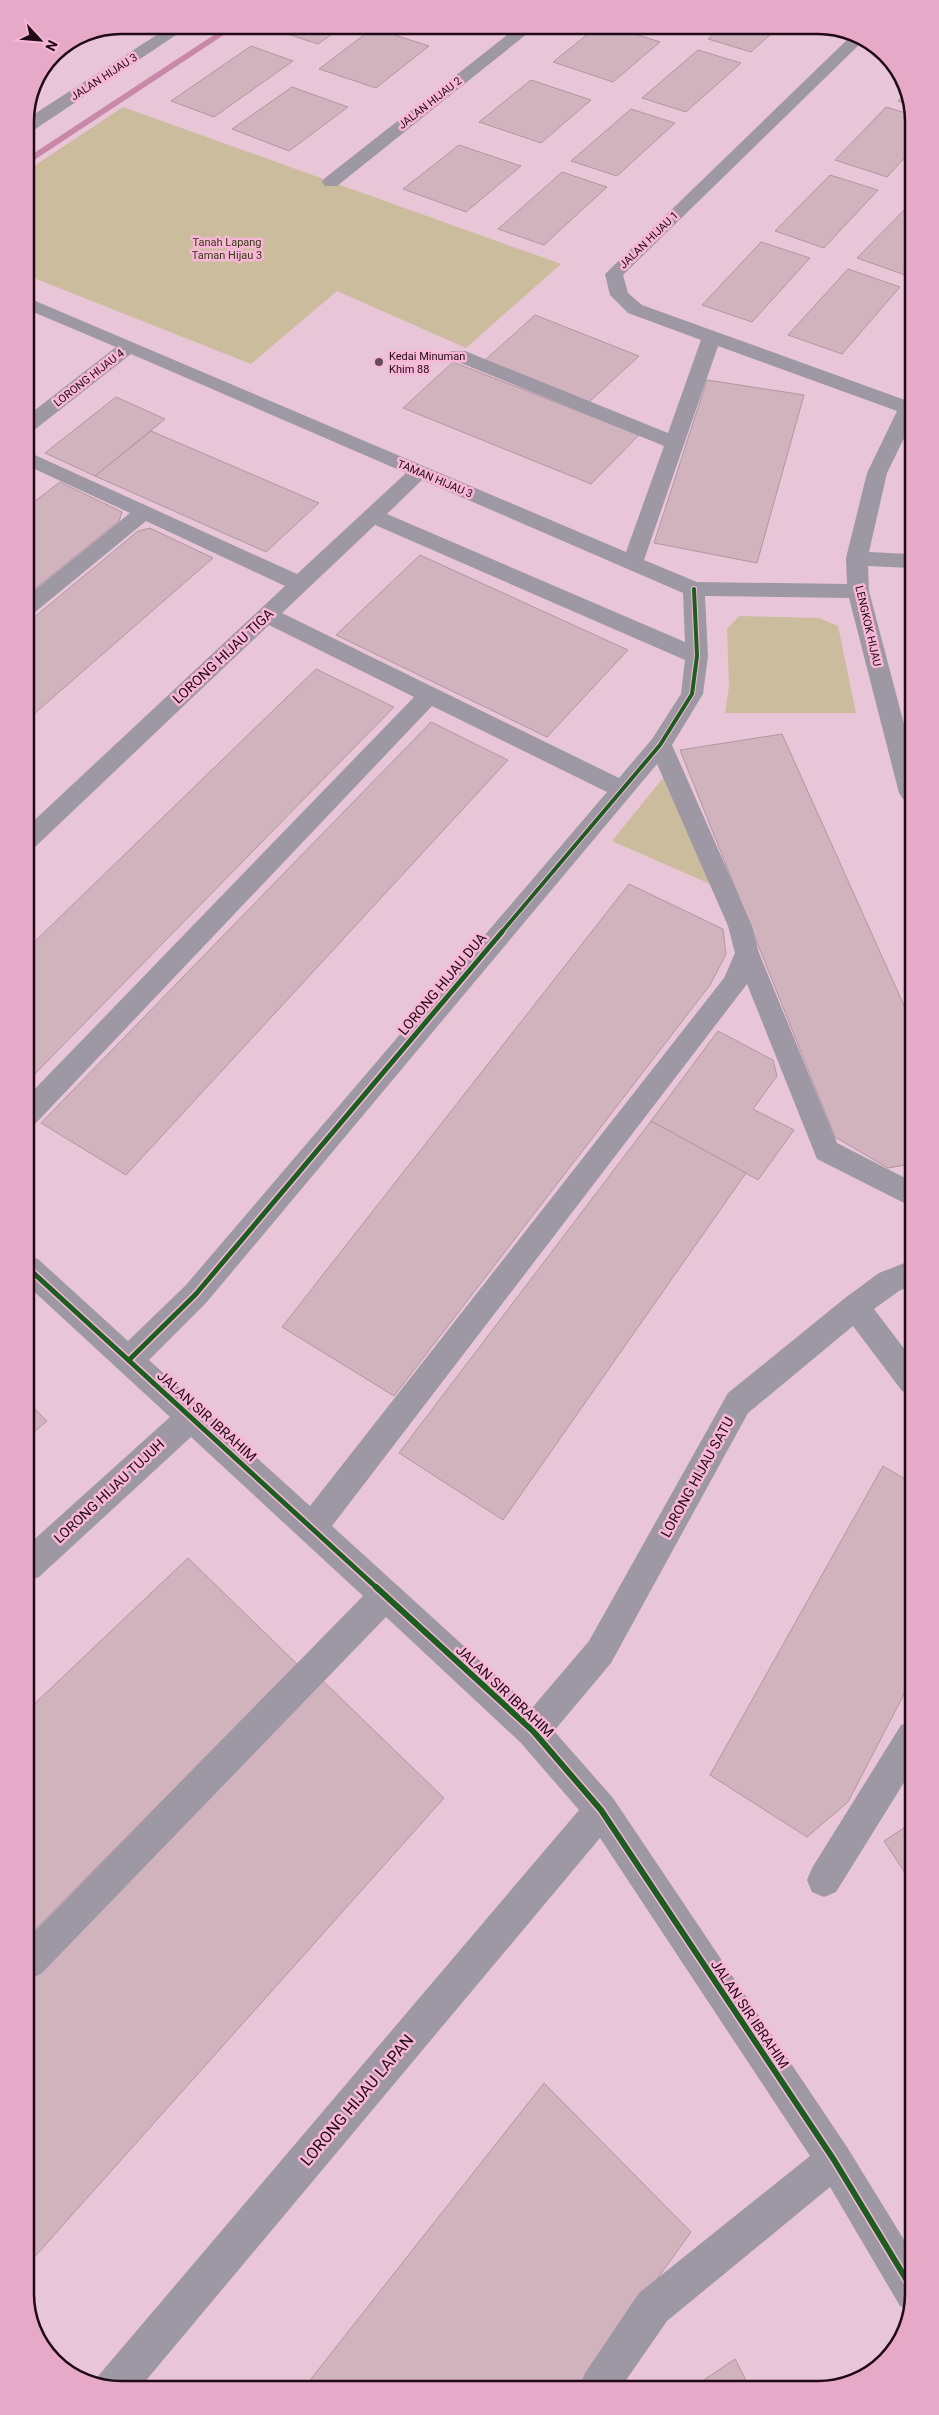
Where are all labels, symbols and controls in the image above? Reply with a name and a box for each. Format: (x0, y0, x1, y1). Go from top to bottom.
north arrow (15, 15, 65, 65)
text: N (42, 38, 61, 54)
street label: JALAN HIJAU 3 (68, 51, 140, 103)
street label: JALAN HIJAU 2 (396, 74, 464, 132)
street label: JALAN HIJAU 1 (617, 209, 681, 271)
park label: Tanah Lapang Taman Hijau 3 (192, 236, 262, 262)
street label: LORONG HIJAU 4 (51, 347, 127, 409)
place label: Kedai Minuman Khim 88 (389, 350, 465, 376)
marker: Kedai Minuman Khim 88 (373, 356, 385, 368)
street label: TAMAN HIJAU 3 (395, 457, 475, 501)
street label: LENGKOK HIJAU (852, 584, 884, 668)
street label: LORONG HIJAU TIGA (169, 605, 277, 707)
street label: LORONG HIJAU DUA (395, 930, 489, 1038)
street label: JALAN SIR IBRAHIM (154, 1367, 260, 1465)
street label: LORONG HIJAU SATU (657, 1414, 737, 1540)
street label: LORONG HIJAU TUJUH (51, 1436, 167, 1546)
street label: JALAN SIR IBRAHIM (453, 1642, 557, 1740)
street label: JALAN SIR IBRAHIM (708, 1957, 792, 2071)
street label: LORONG HIJAU LAPAN (297, 2031, 417, 2169)

